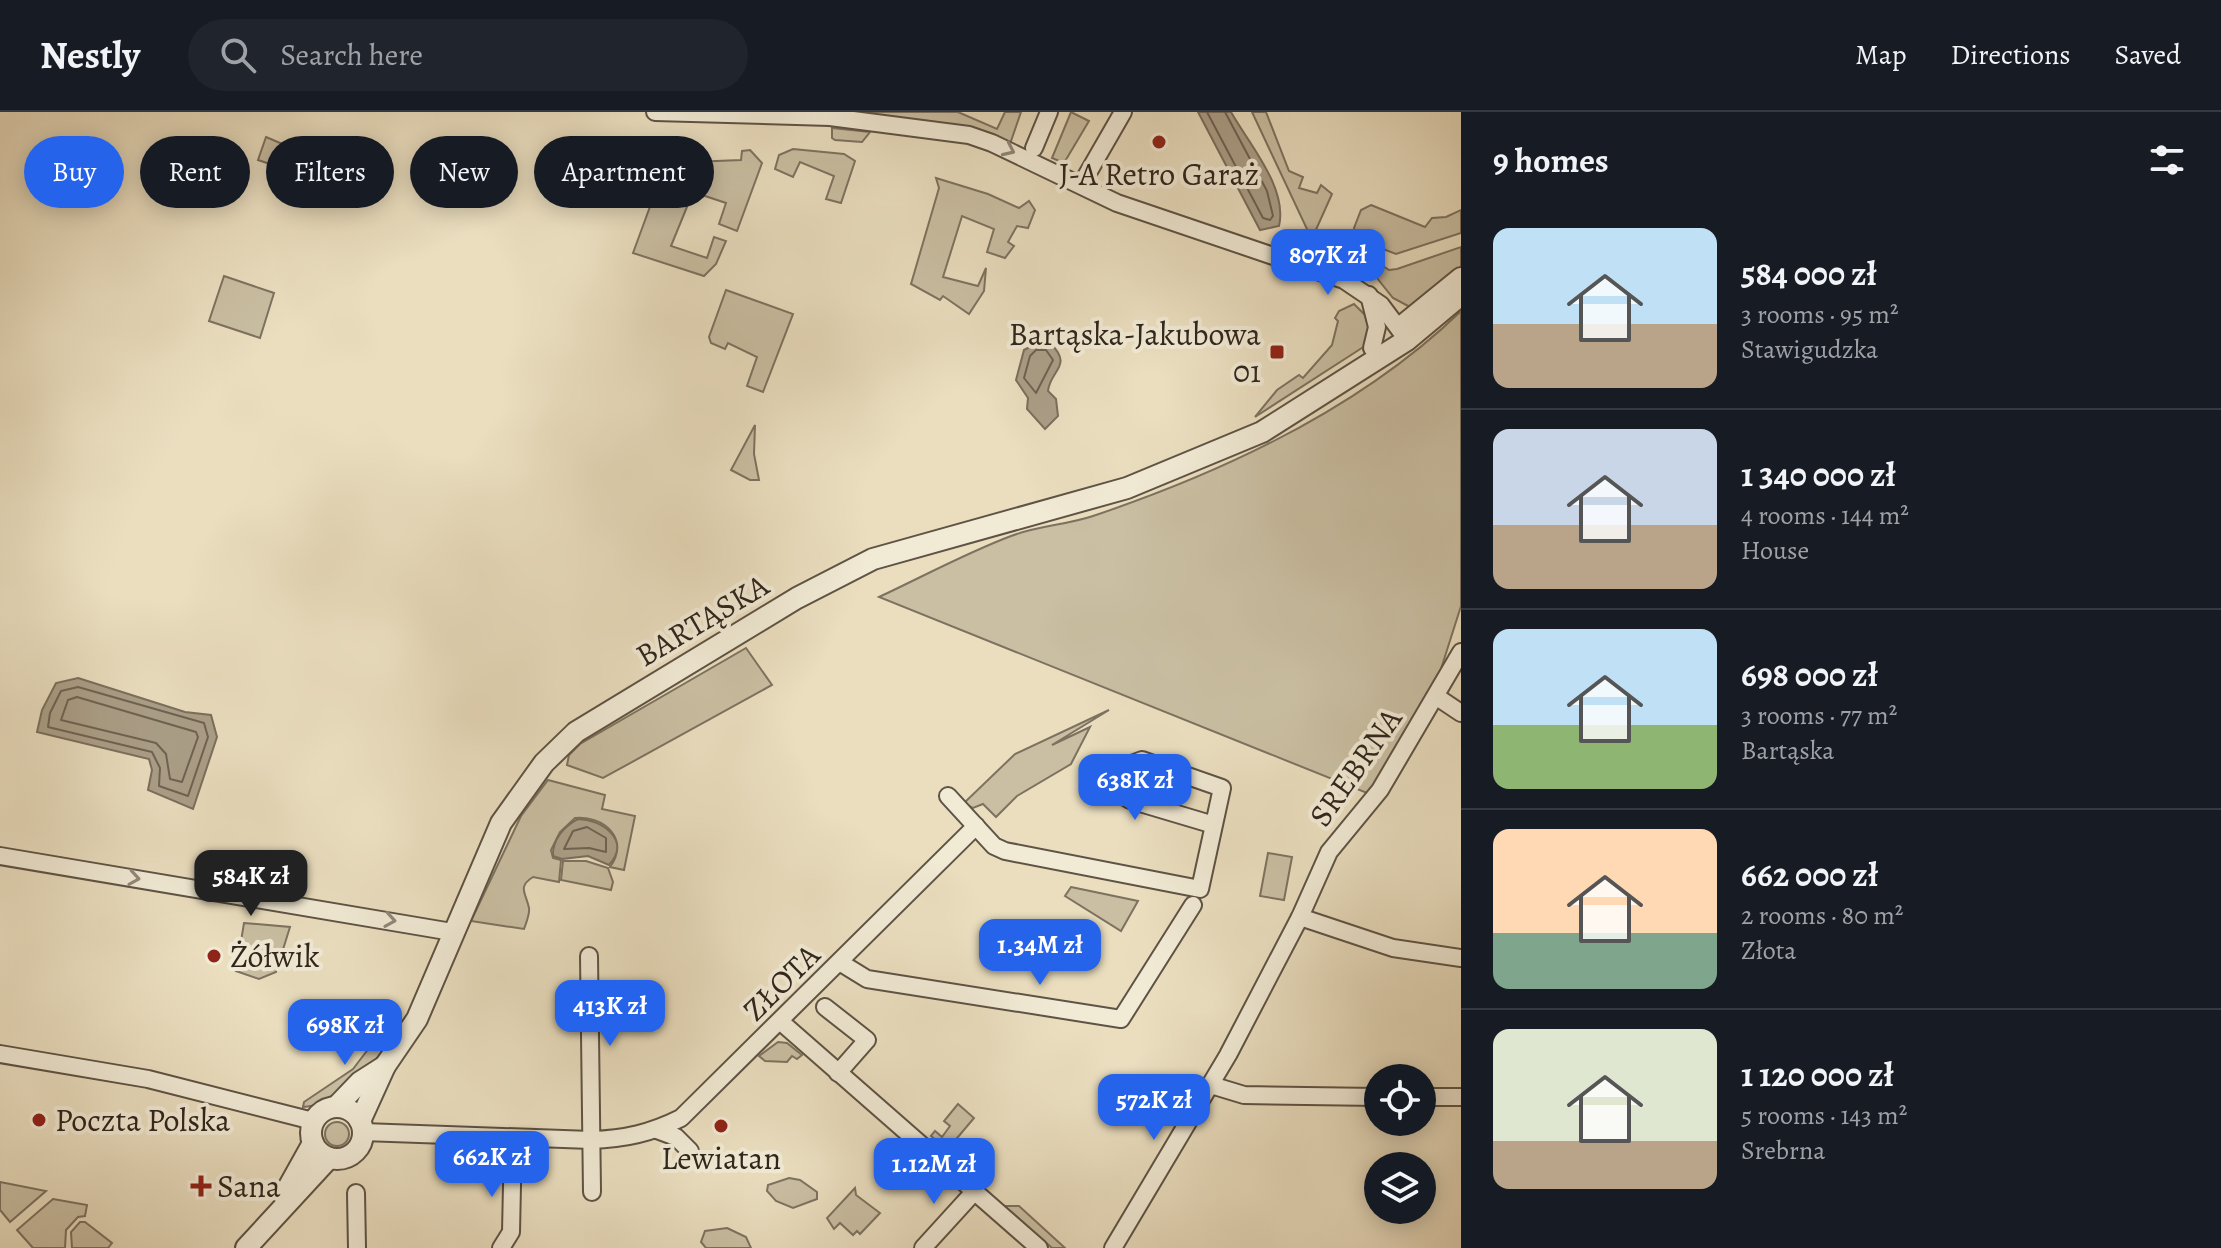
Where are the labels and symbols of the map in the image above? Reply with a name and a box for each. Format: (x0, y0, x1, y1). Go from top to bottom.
marker: J-A Retro Garaż (1150, 133, 1168, 151)
one-way arrow (1001, 141, 1015, 157)
place label: J-A Retro Garaż (1059, 152, 1259, 196)
pin: 807K zł (1254, 229, 1402, 297)
place label: Bartąska-Jakubowa 01 (1009, 312, 1261, 393)
marker: Bartąska-Jakubowa 01 (1268, 343, 1286, 361)
street label: BARTĄSKA (627, 562, 778, 677)
street label: SREBRNA (1298, 698, 1413, 835)
pin: 638K zł (1061, 754, 1209, 822)
pin: 584K zł (177, 850, 325, 918)
one-way arrow (127, 869, 140, 886)
one-way arrow (383, 911, 397, 928)
pin: 1.34M zł (957, 919, 1123, 987)
street label: ZŁOTA (733, 933, 830, 1030)
place label: Żółwik (230, 934, 320, 978)
marker: Żółwik (205, 947, 223, 965)
pin: 413K zł (536, 980, 684, 1048)
pin: 698K zł (271, 999, 419, 1067)
pin: 572K zł (1080, 1074, 1228, 1142)
place label: Poczta Polska (55, 1098, 230, 1142)
marker: Poczta Polska (30, 1111, 48, 1129)
marker: Lewiatan (712, 1117, 730, 1135)
pin: 662K zł (418, 1131, 566, 1199)
place label: Lewiatan (661, 1136, 781, 1180)
pin: 1.12M zł (851, 1138, 1017, 1206)
place label: Sana (217, 1164, 281, 1208)
marker: Sana (192, 1177, 210, 1195)

